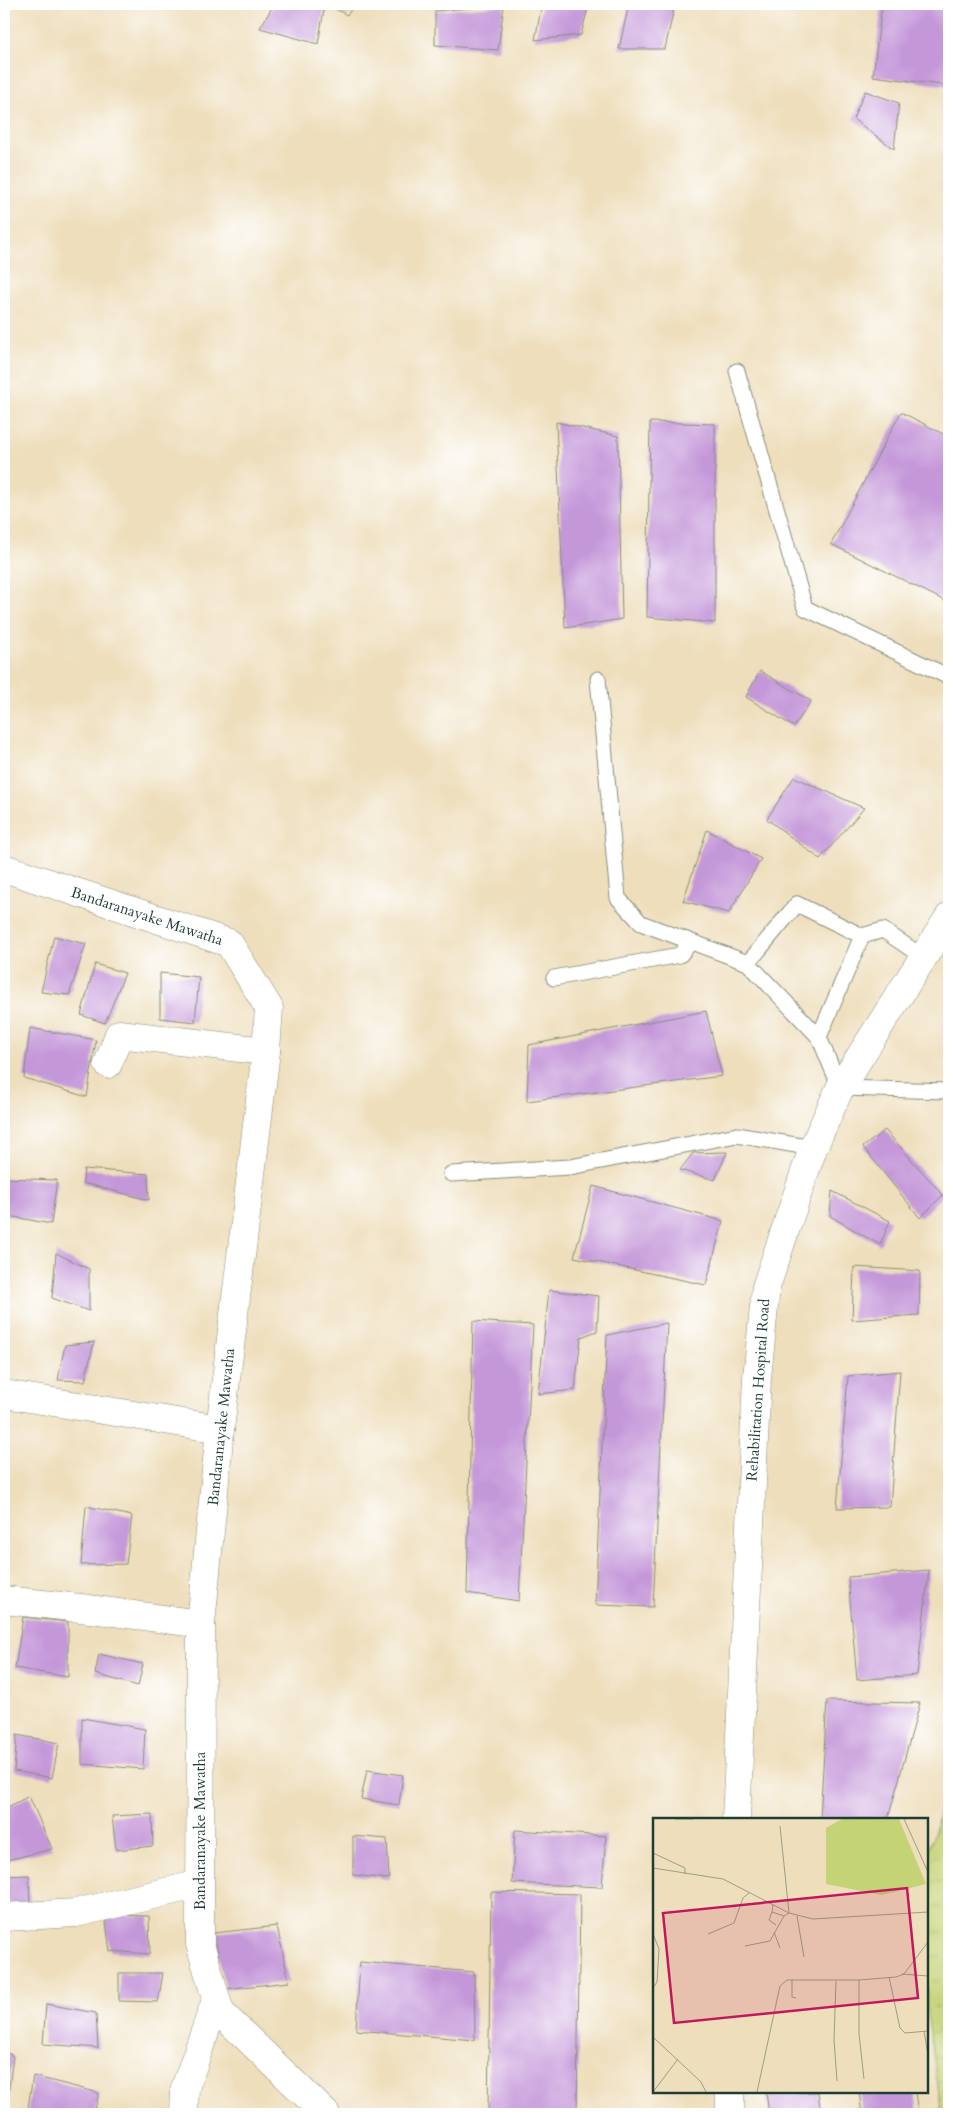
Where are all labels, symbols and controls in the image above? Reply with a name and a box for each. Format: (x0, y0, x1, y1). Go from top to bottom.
street label: Bandaranayake Mawatha (69, 882, 226, 950)
street label: Rehabilitation Hospital Road (742, 1298, 774, 1482)
street label: Bandaranayake Mawatha (203, 1347, 239, 1507)
street label: Bandaranayake Mawatha (190, 1751, 210, 1910)
inset map (653, 1818, 928, 2093)

